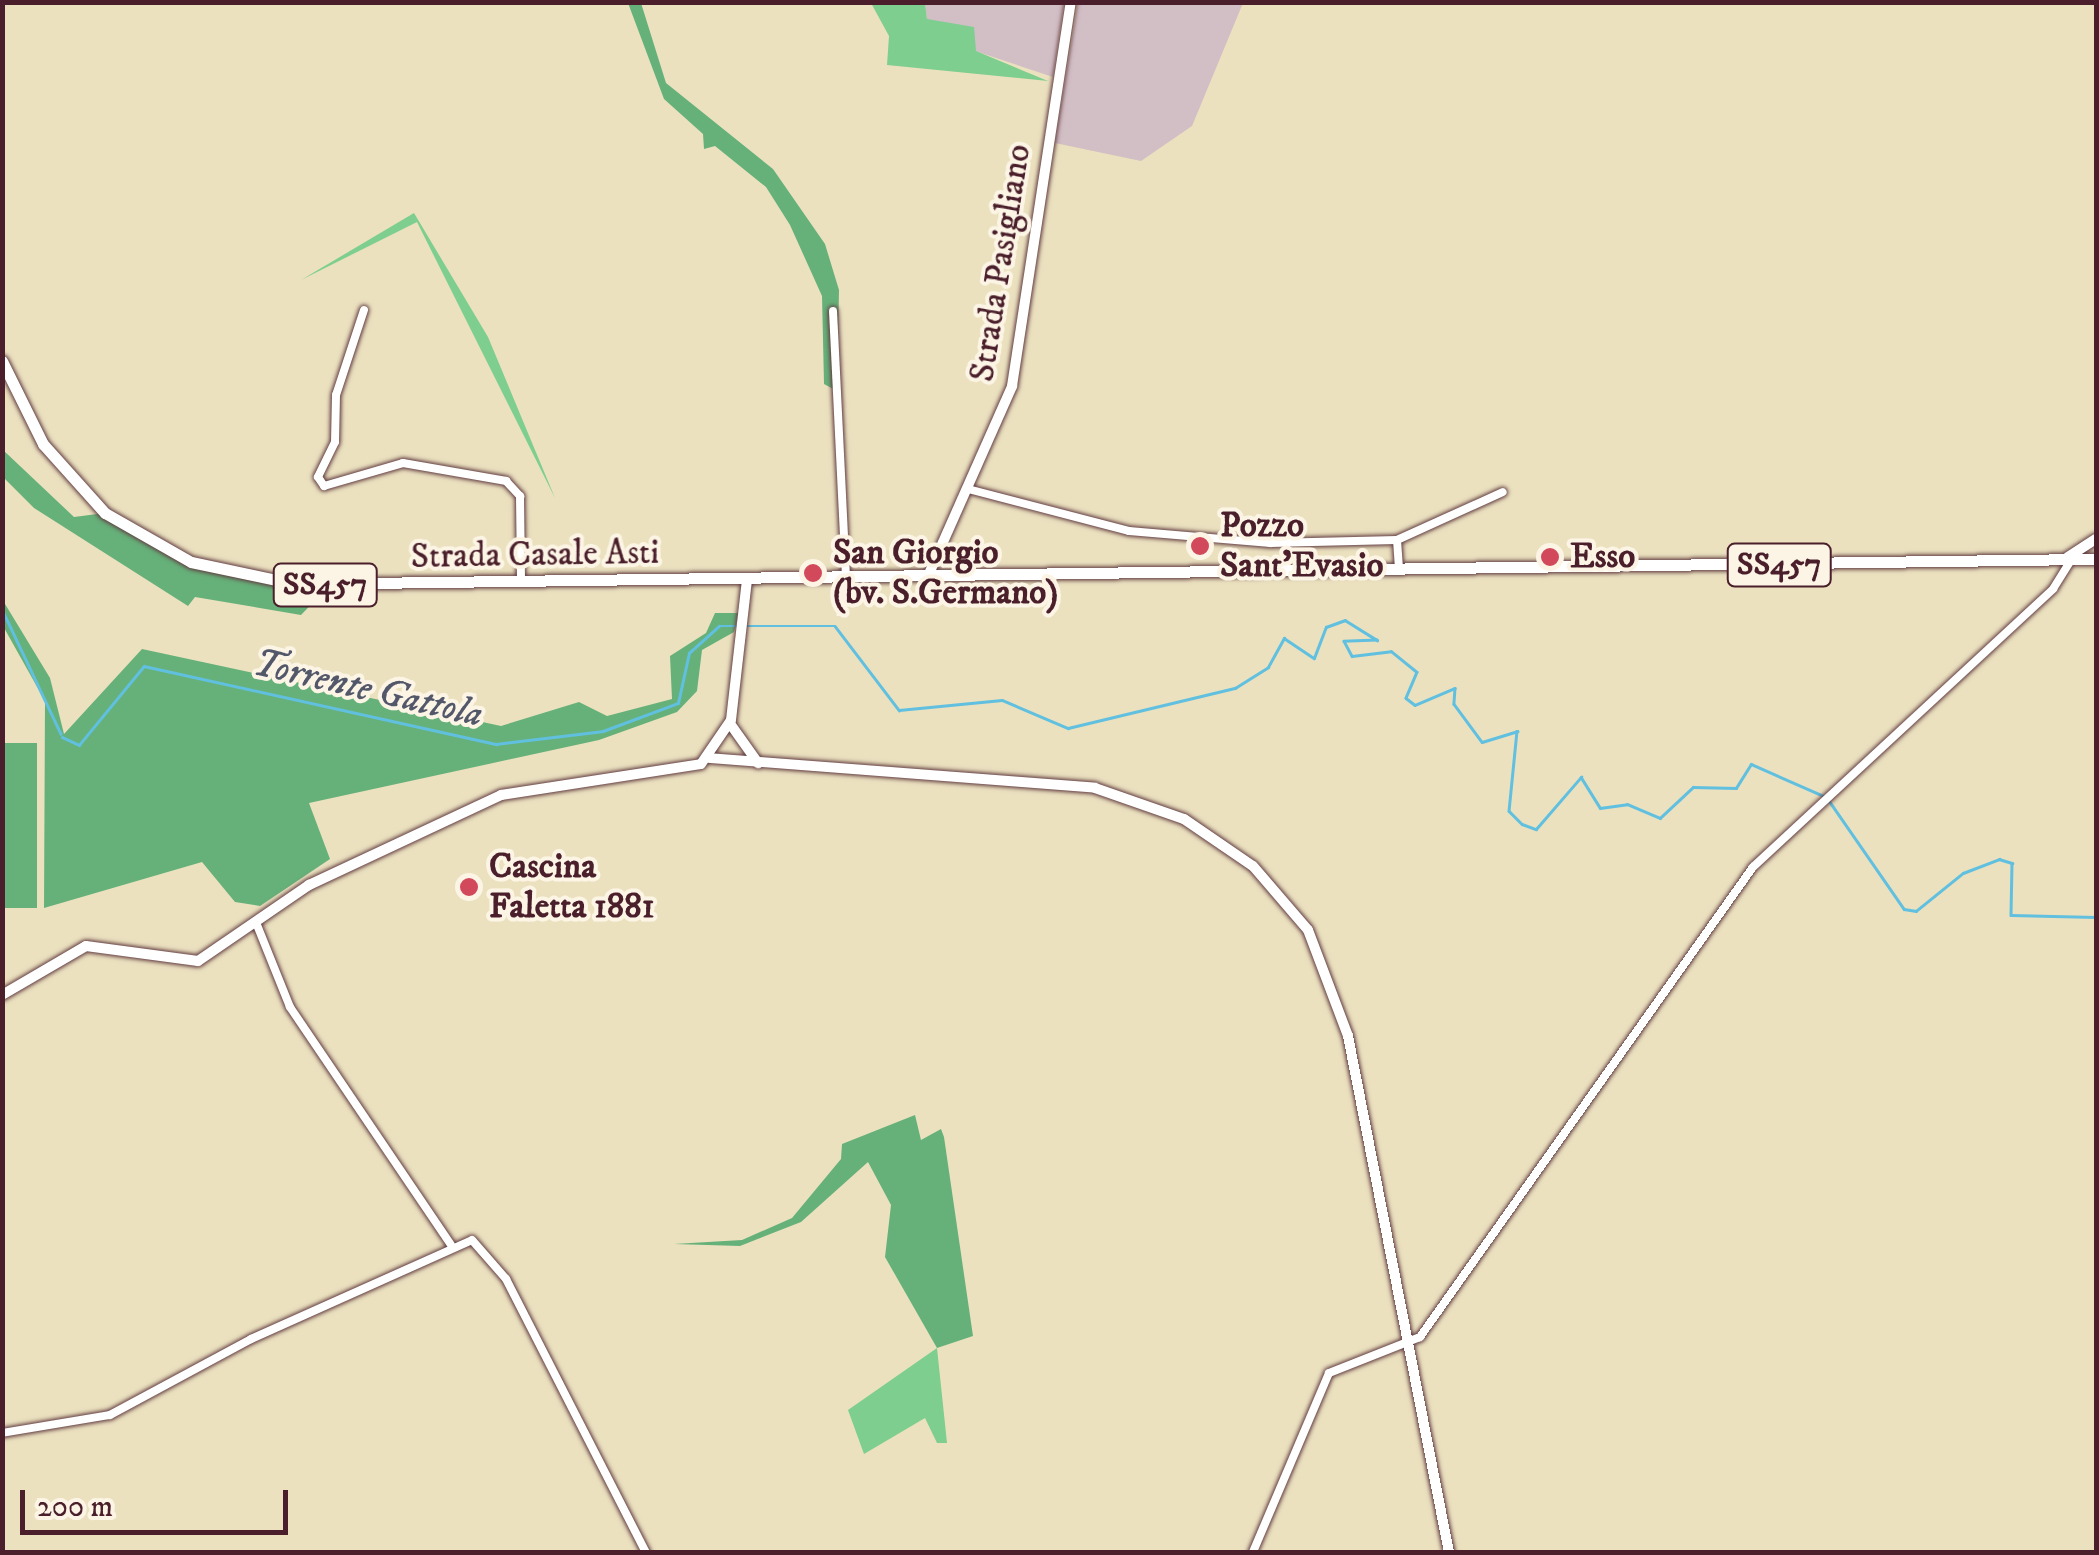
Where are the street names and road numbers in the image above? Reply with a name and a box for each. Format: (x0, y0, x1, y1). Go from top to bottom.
street label: Strada Pasigliano (962, 141, 1040, 385)
street label: Strada Casale Asti (410, 532, 660, 578)
road number: SS457 (1726, 538, 1832, 592)
road number: SS457 (272, 558, 378, 612)

